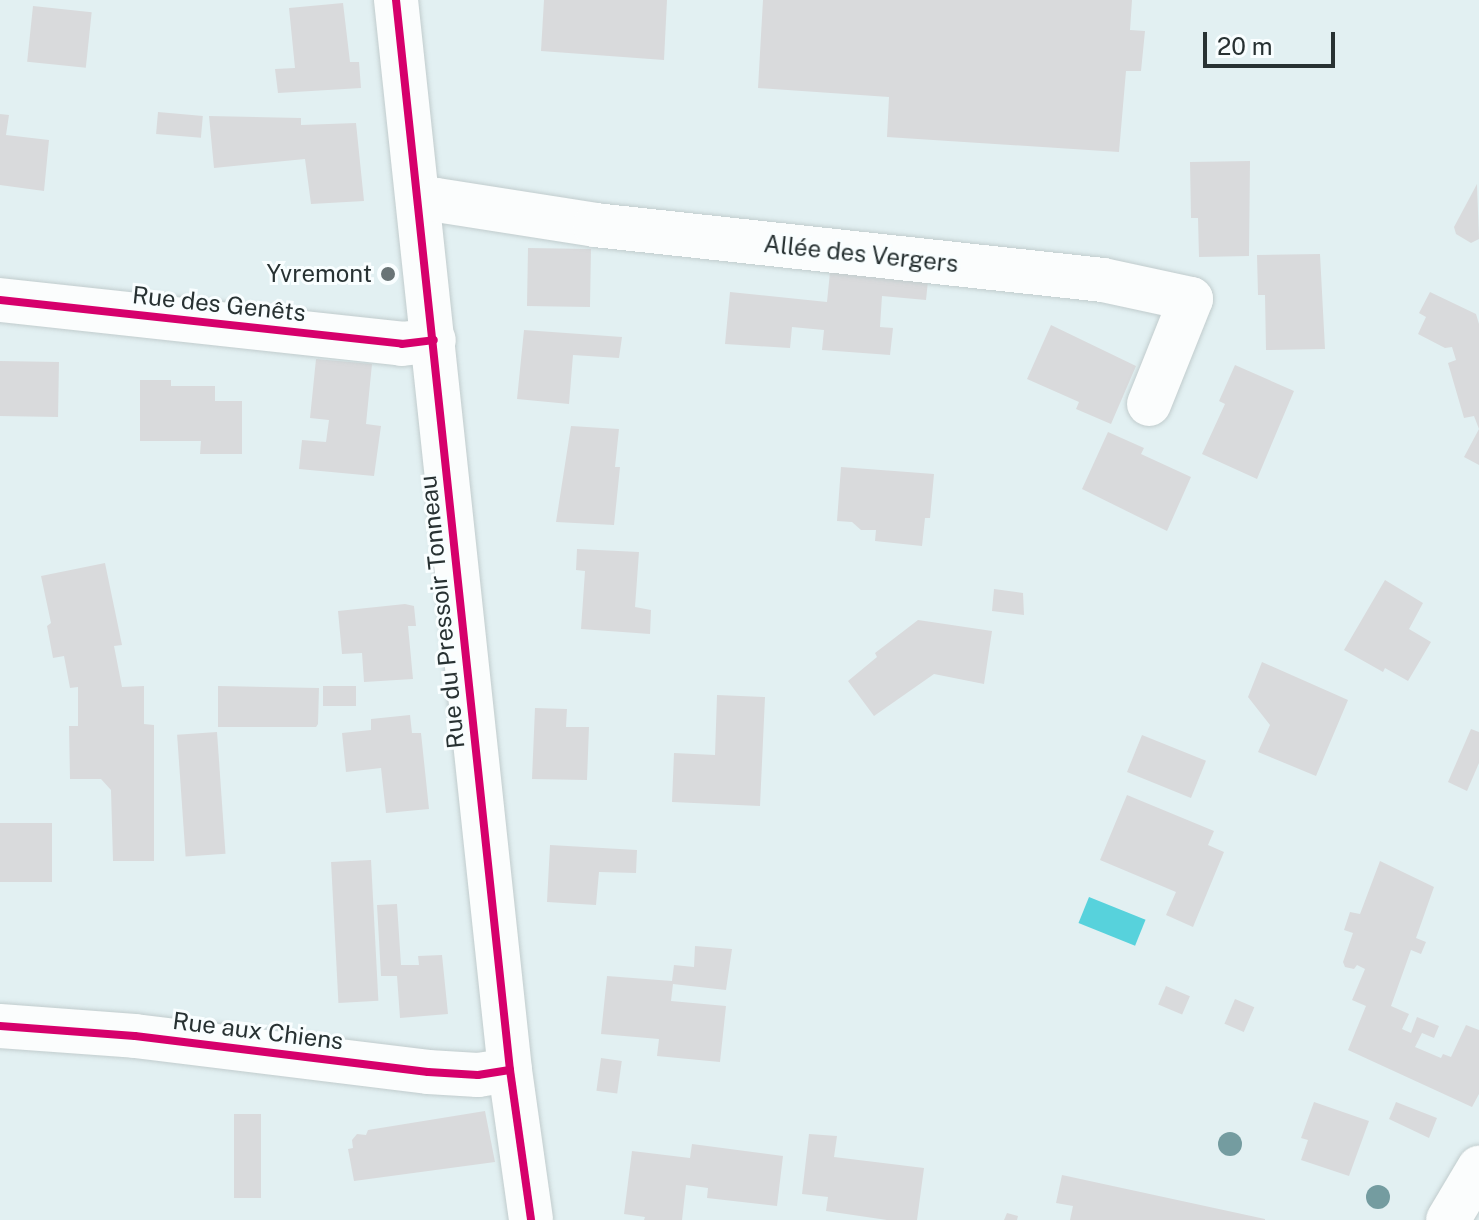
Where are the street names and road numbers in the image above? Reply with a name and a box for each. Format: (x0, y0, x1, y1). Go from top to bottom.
street label: Allée des Vergers (762, 229, 960, 279)
street label: Rue des Genêts (131, 281, 307, 327)
street label: Rue du Pressoir Tonneau (413, 474, 471, 750)
street label: Rue aux Chiens (171, 1006, 345, 1056)

